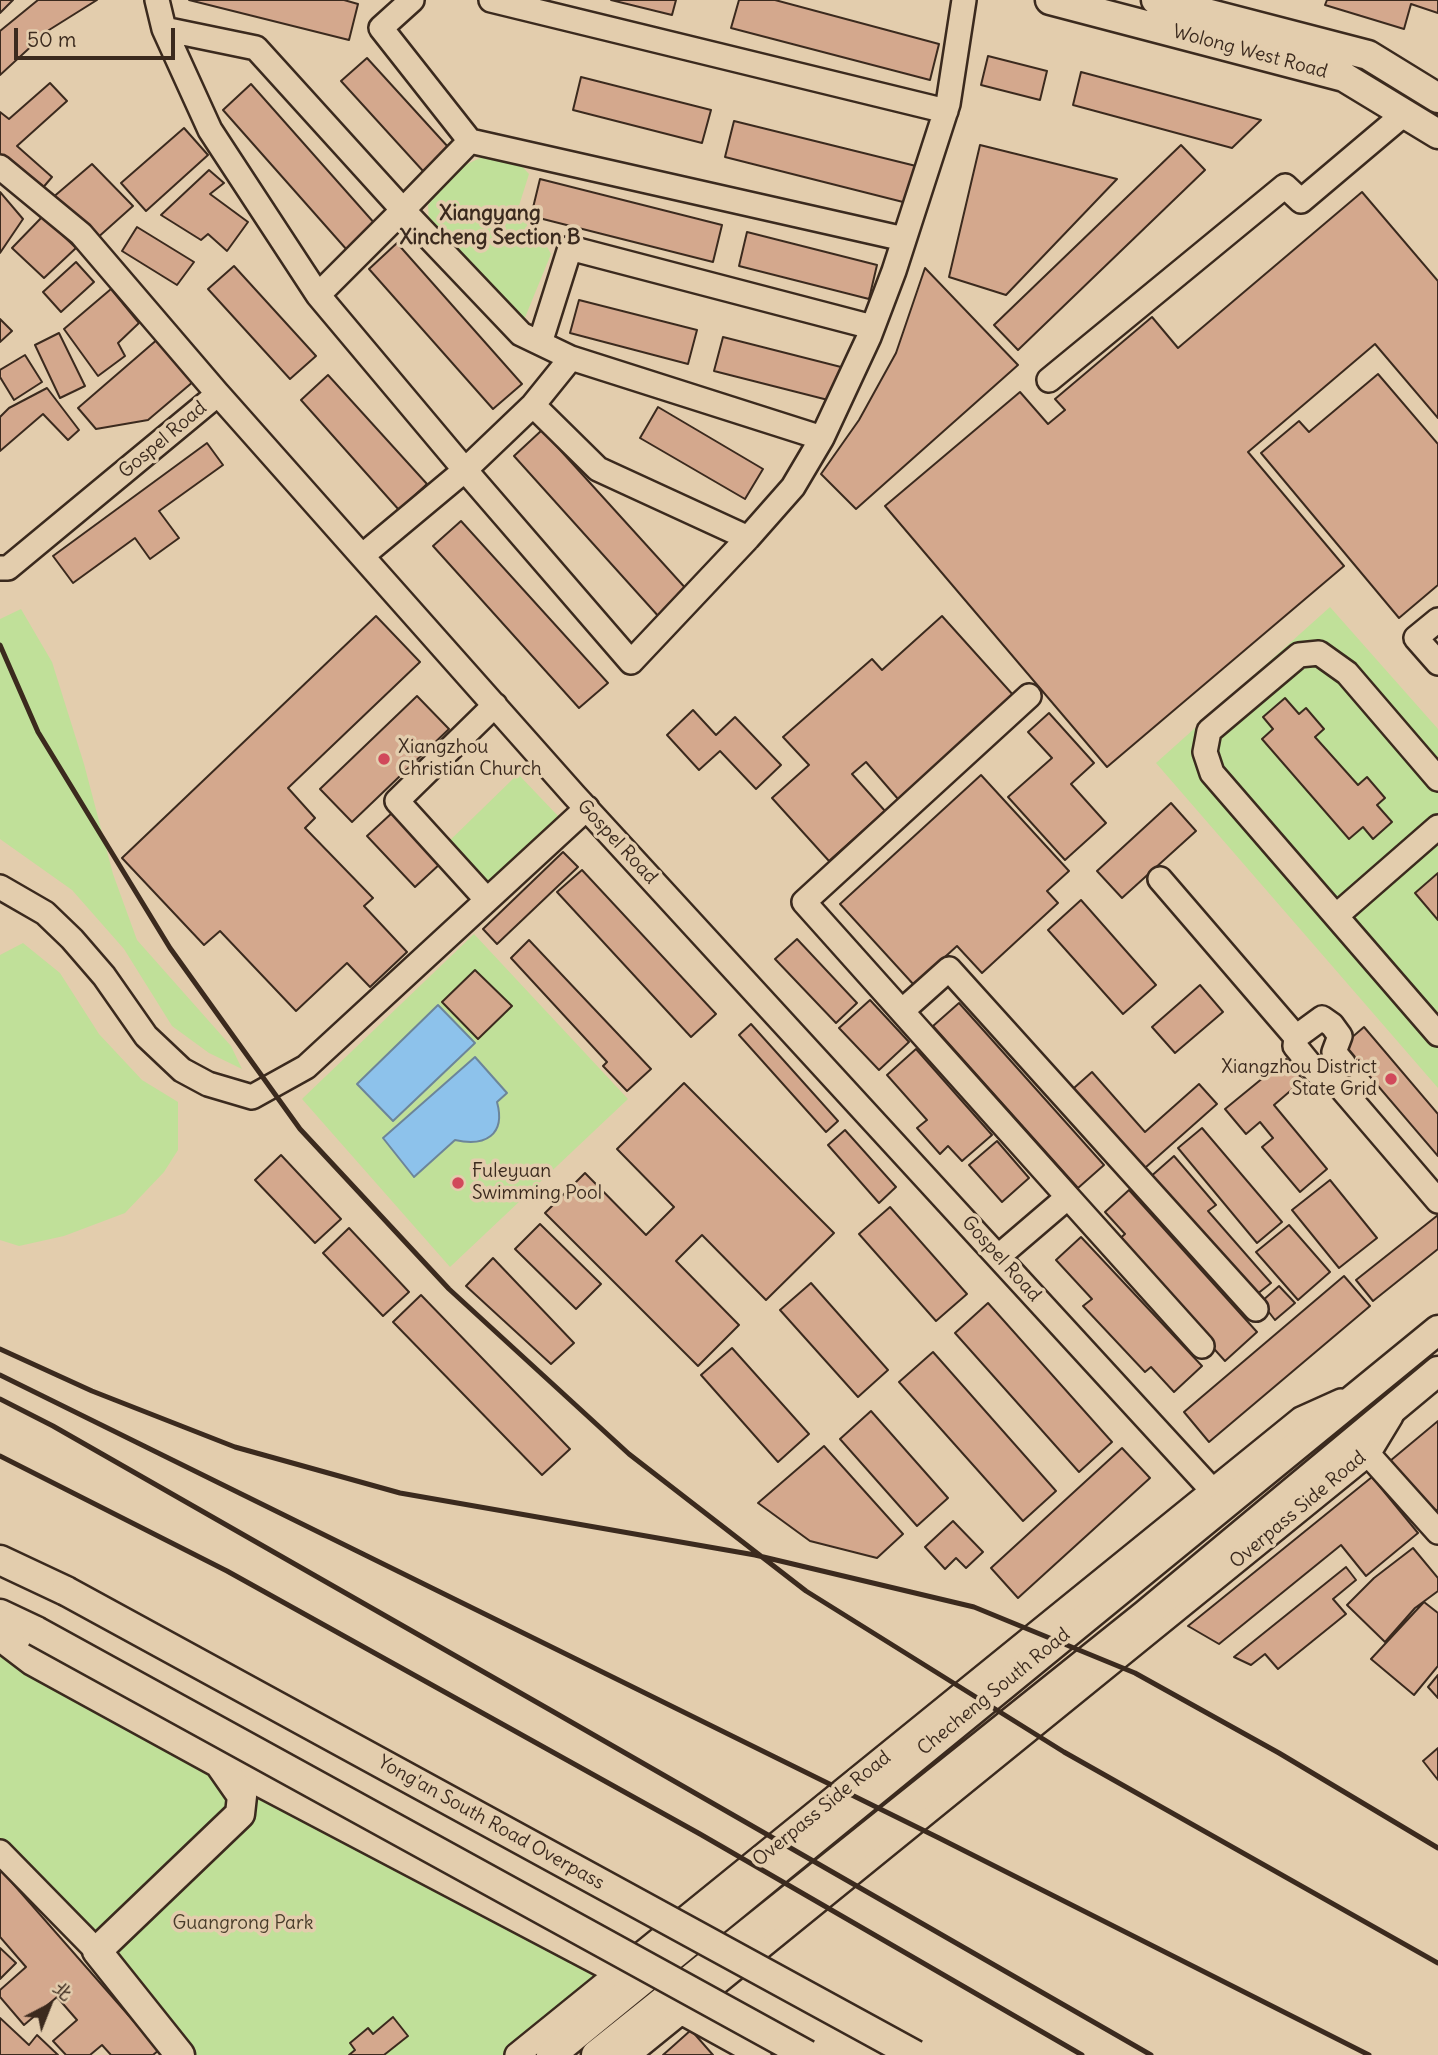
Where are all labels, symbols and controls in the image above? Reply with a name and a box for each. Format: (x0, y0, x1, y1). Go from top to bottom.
scale bar (18, 14, 178, 58)
street label: Wolong West Road (1170, 20, 1330, 84)
text: 50 m (27, 26, 76, 53)
district label: Xiangyang Xincheng Section B (399, 201, 581, 251)
street label: Gospel Road (115, 397, 211, 483)
place label: Xiangzhou Christian Church (398, 737, 542, 781)
marker: Xiangzhou Christian Church (376, 751, 392, 767)
street label: Gospel Road (572, 795, 662, 889)
place label: Xiangzhou District State Grid (1221, 1057, 1377, 1101)
marker: Xiangzhou District State Grid (1383, 1071, 1399, 1087)
place label: Fuleyuan Swimming Pool (472, 1161, 602, 1205)
marker: Fuleyuan Swimming Pool (450, 1175, 466, 1191)
street label: Gospel Road (957, 1211, 1045, 1307)
street label: Overpass Side Road (1225, 1446, 1371, 1574)
street label: Checheng South Road (913, 1624, 1075, 1760)
street label: Overpass Side Road (749, 1746, 895, 1872)
street label: Yong'an South Road Overpass (374, 1751, 608, 1895)
park label: Guangrong Park (173, 1913, 313, 1935)
north arrow (14, 1971, 84, 2041)
text: 北 (48, 1975, 78, 2006)

